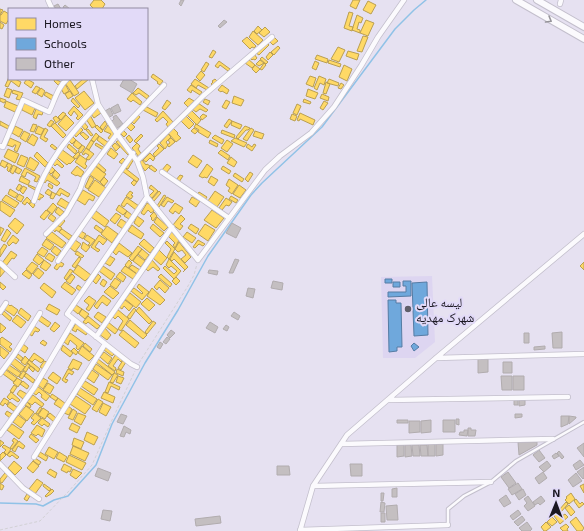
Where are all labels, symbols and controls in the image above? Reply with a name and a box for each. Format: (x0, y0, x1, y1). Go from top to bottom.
legend (8, 8, 148, 80)
one-way arrow (545, 15, 552, 22)
text: Homes (44, 16, 82, 30)
text: Schools (44, 36, 87, 50)
text: Other (44, 56, 75, 70)
place label: لیسه عالی شهرک مهدیه (416, 294, 474, 326)
marker: لیسه عالی شهرک مهدیه (403, 304, 413, 314)
north arrow (536, 483, 576, 523)
text: N (552, 486, 560, 499)

